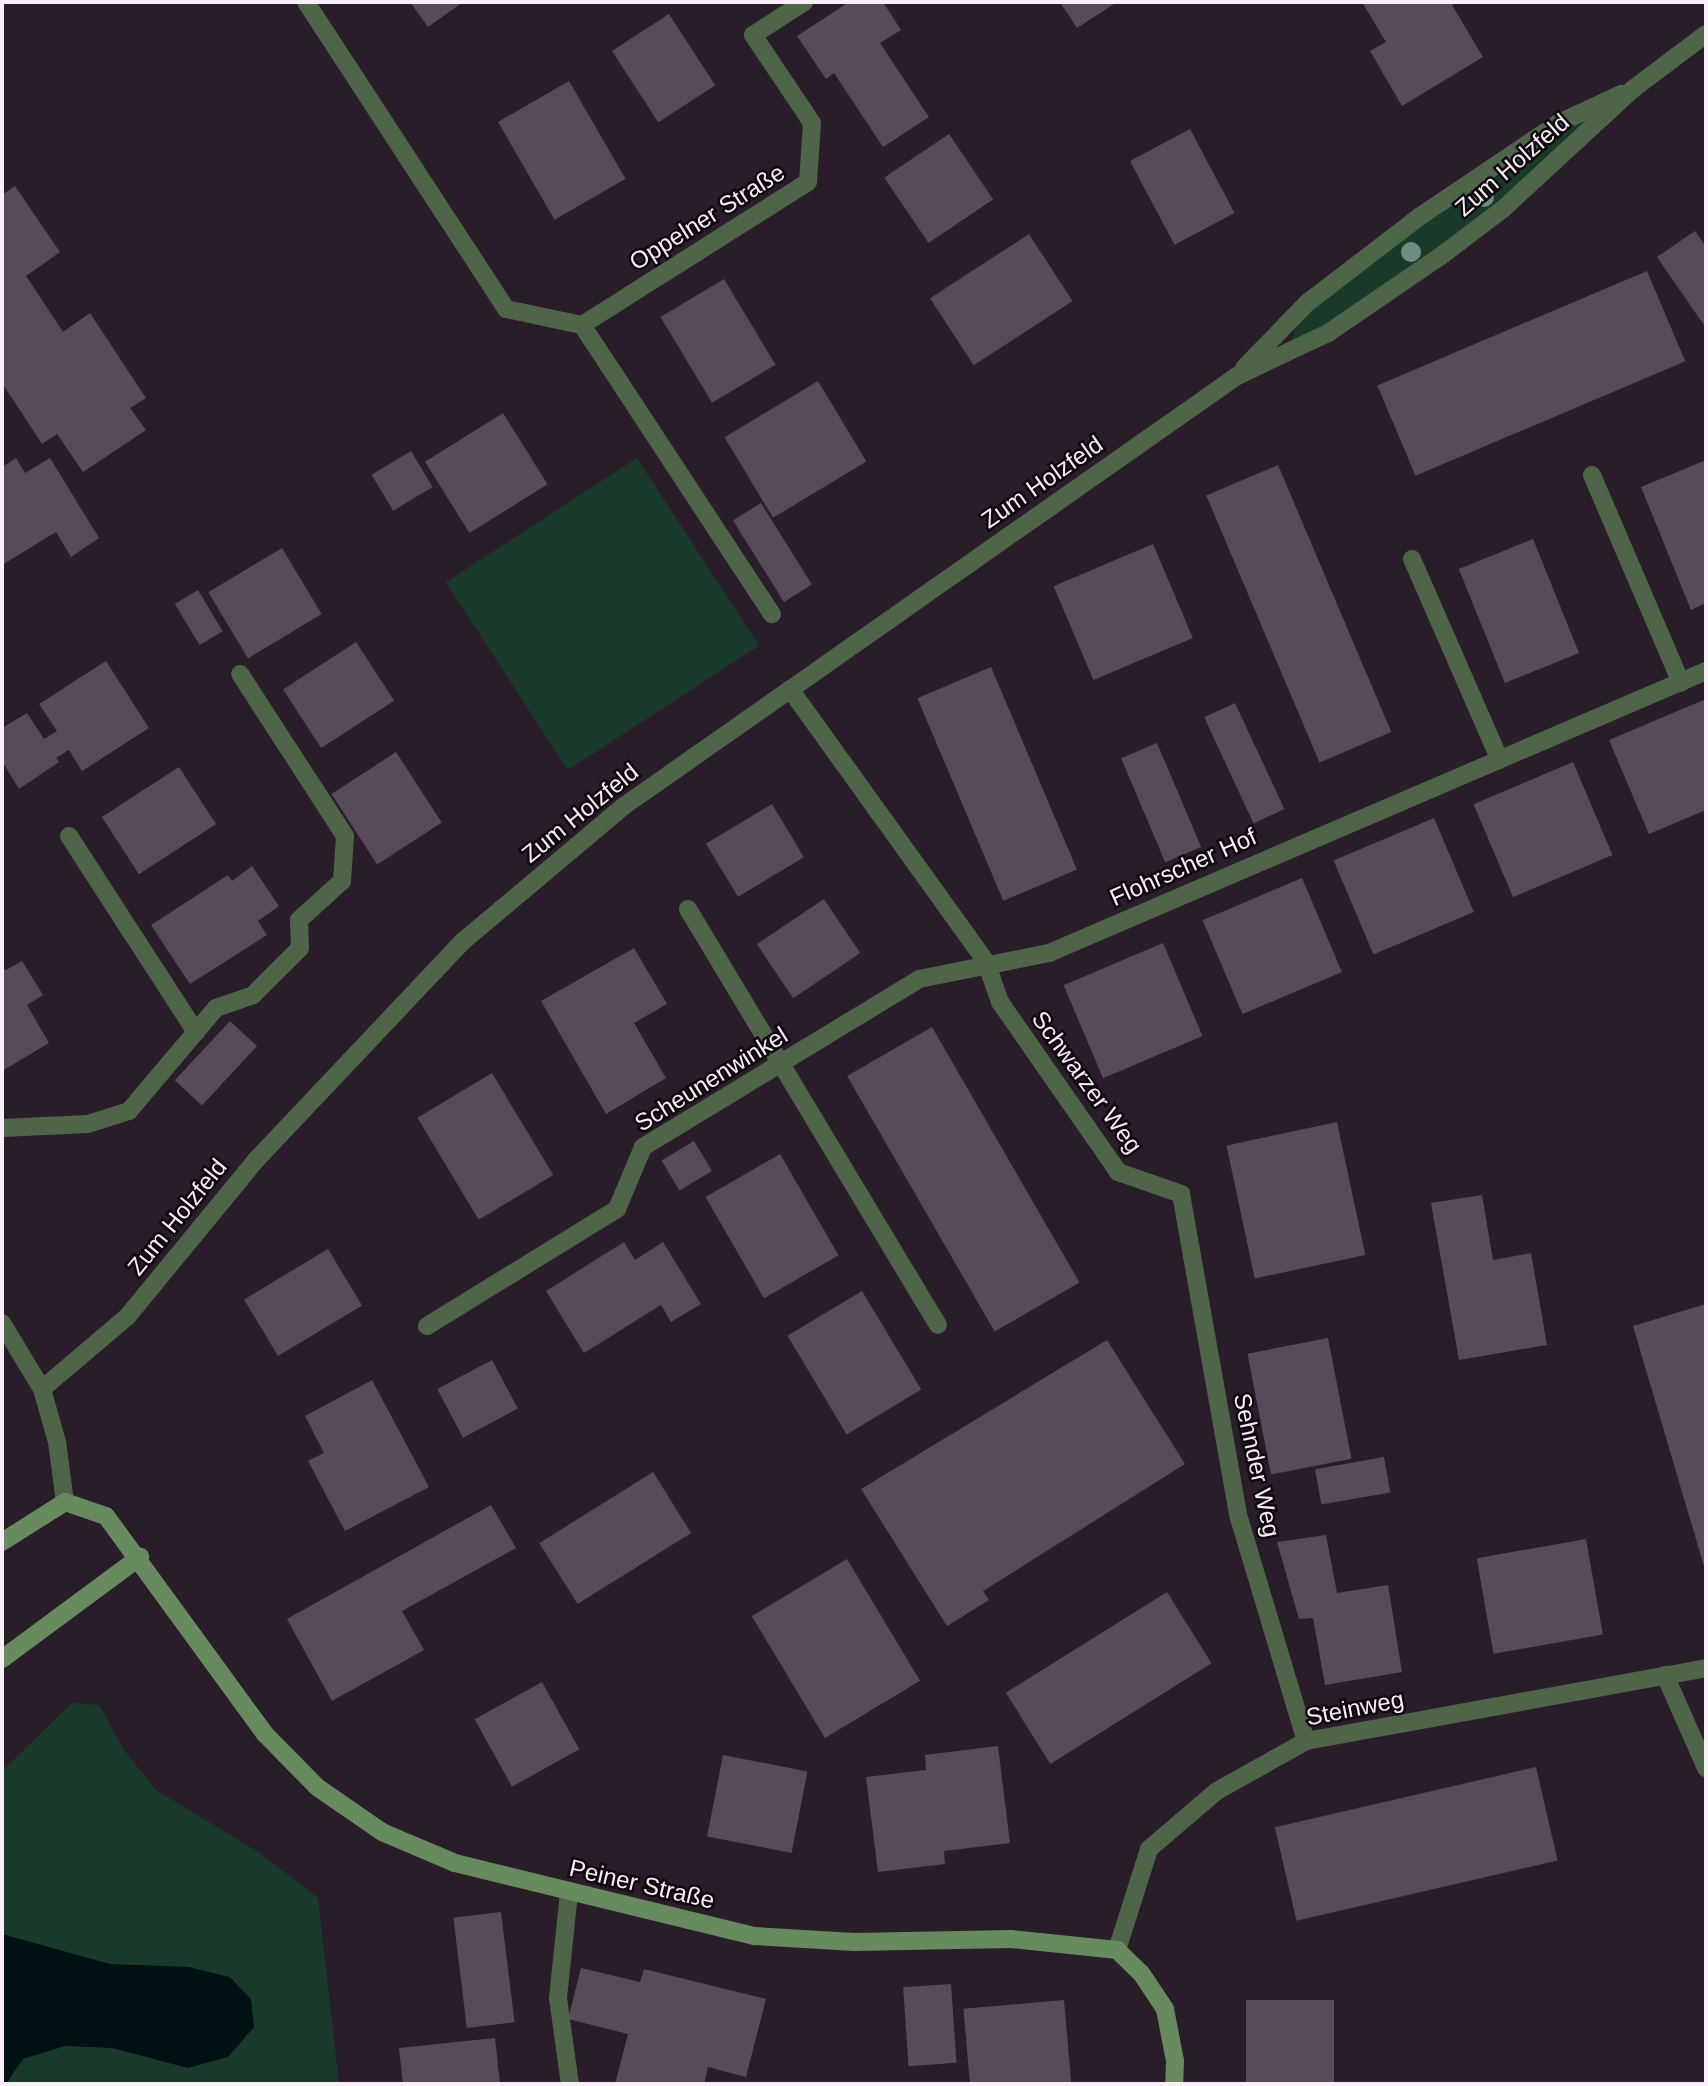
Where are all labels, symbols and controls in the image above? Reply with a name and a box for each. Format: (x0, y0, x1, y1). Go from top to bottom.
street label: Zum Holzfeld (1449, 108, 1575, 222)
street label: Oppelner Straße (624, 158, 790, 276)
street label: Zum Holzfeld (976, 430, 1108, 534)
street label: Zum Holzfeld (516, 757, 644, 869)
street label: Flohrscher Hof (1105, 822, 1261, 912)
street label: Schwarzer Weg (1026, 1005, 1148, 1159)
street label: Scheunenwinkel (629, 1020, 793, 1138)
street label: Zum Holzfeld (121, 1153, 233, 1281)
street label: Sehnder Weg (1228, 1390, 1286, 1540)
street label: Steinweg (1304, 1684, 1406, 1732)
street label: Peiner Straße (567, 1853, 717, 1915)

